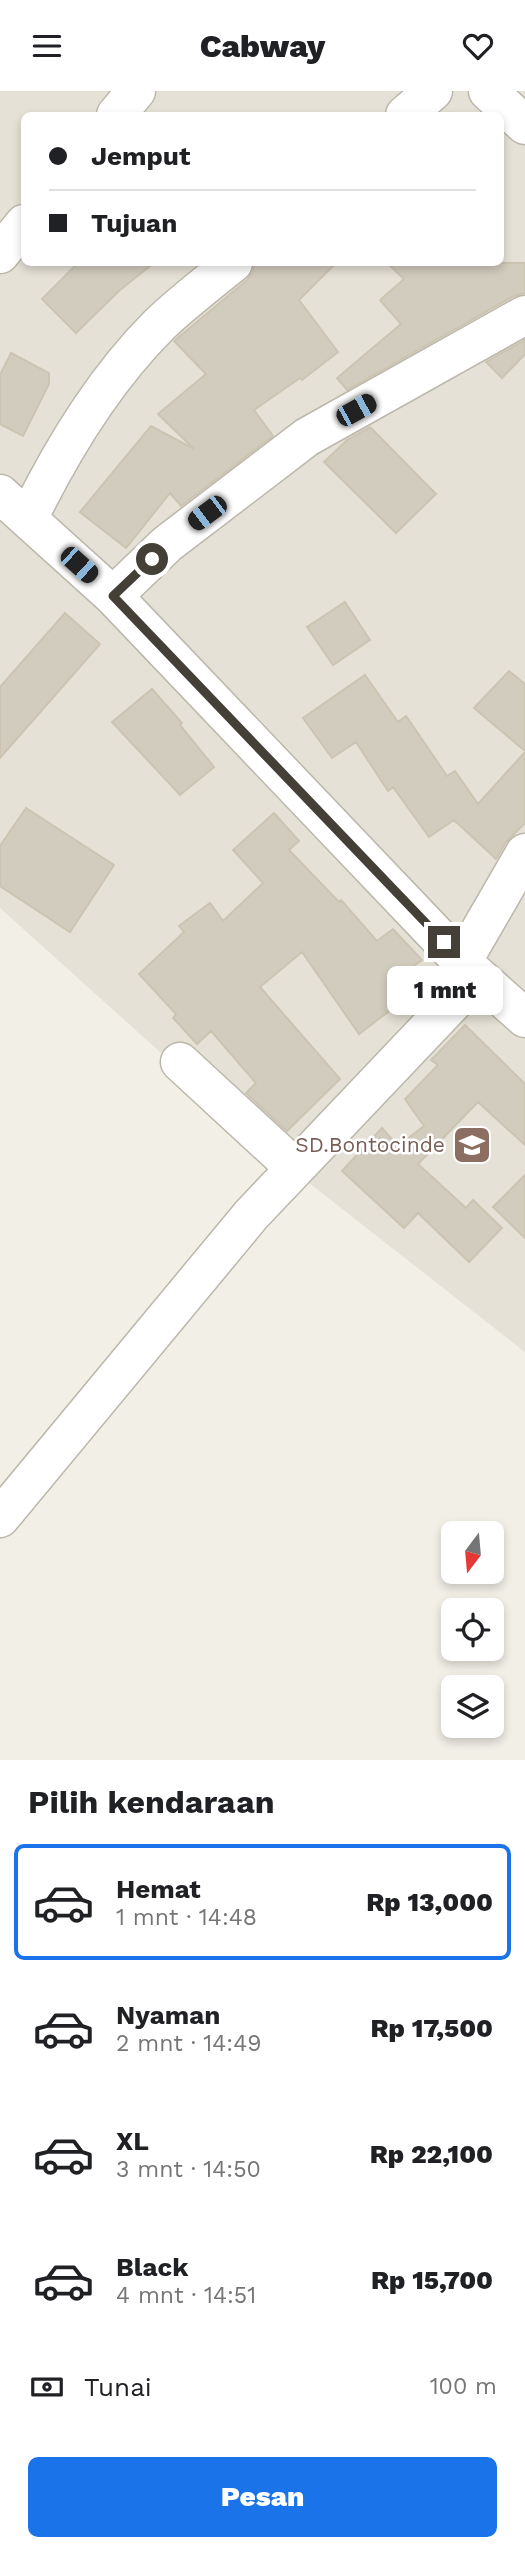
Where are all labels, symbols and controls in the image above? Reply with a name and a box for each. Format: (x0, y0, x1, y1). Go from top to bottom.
icon: menu (28, 27, 66, 65)
text: Cabway (200, 27, 325, 65)
icon: heart (459, 27, 497, 65)
text: Jemput (91, 141, 190, 171)
text: Tujuan (91, 208, 177, 238)
car (333, 391, 380, 429)
car (184, 492, 231, 534)
car (57, 543, 102, 587)
route start (136, 543, 168, 575)
route end (428, 926, 460, 958)
callout: 1 mnt (386, 967, 502, 1015)
text: 1 mnt (414, 977, 476, 1004)
school or university icon: SD.Bontocinde (451, 1124, 493, 1166)
place label: SD.Bontocinde (295, 1132, 445, 1157)
north arrow (441, 1521, 504, 1584)
map controls (441, 1521, 504, 1738)
button: locate (441, 1598, 504, 1661)
button: layers (441, 1675, 504, 1738)
text: Pilih kendaraan (28, 1783, 275, 1821)
icon: car (32, 1871, 95, 1934)
text: Hemat (116, 1874, 201, 1904)
text: Rp 13,000 (366, 1887, 493, 1917)
text: 1 mnt · 14:48 (116, 1904, 257, 1931)
icon: car (32, 1997, 95, 2060)
text: Nyaman (116, 2000, 220, 2030)
text: Rp 17,500 (370, 2013, 493, 2043)
text: 2 mnt · 14:49 (116, 2030, 261, 2057)
icon: car (32, 2123, 95, 2186)
text: XL (116, 2126, 149, 2156)
text: Rp 22,100 (370, 2139, 493, 2169)
text: 3 mnt · 14:50 (116, 2156, 261, 2183)
icon: car (32, 2249, 95, 2312)
text: Black (116, 2252, 188, 2282)
text: Rp 15,700 (371, 2265, 493, 2295)
text: 4 mnt · 14:51 (116, 2282, 256, 2309)
icon: cash (28, 2368, 66, 2406)
text: Tunai (84, 2372, 152, 2402)
text: 100 m (430, 2373, 497, 2400)
button: Pesan (28, 2457, 497, 2537)

